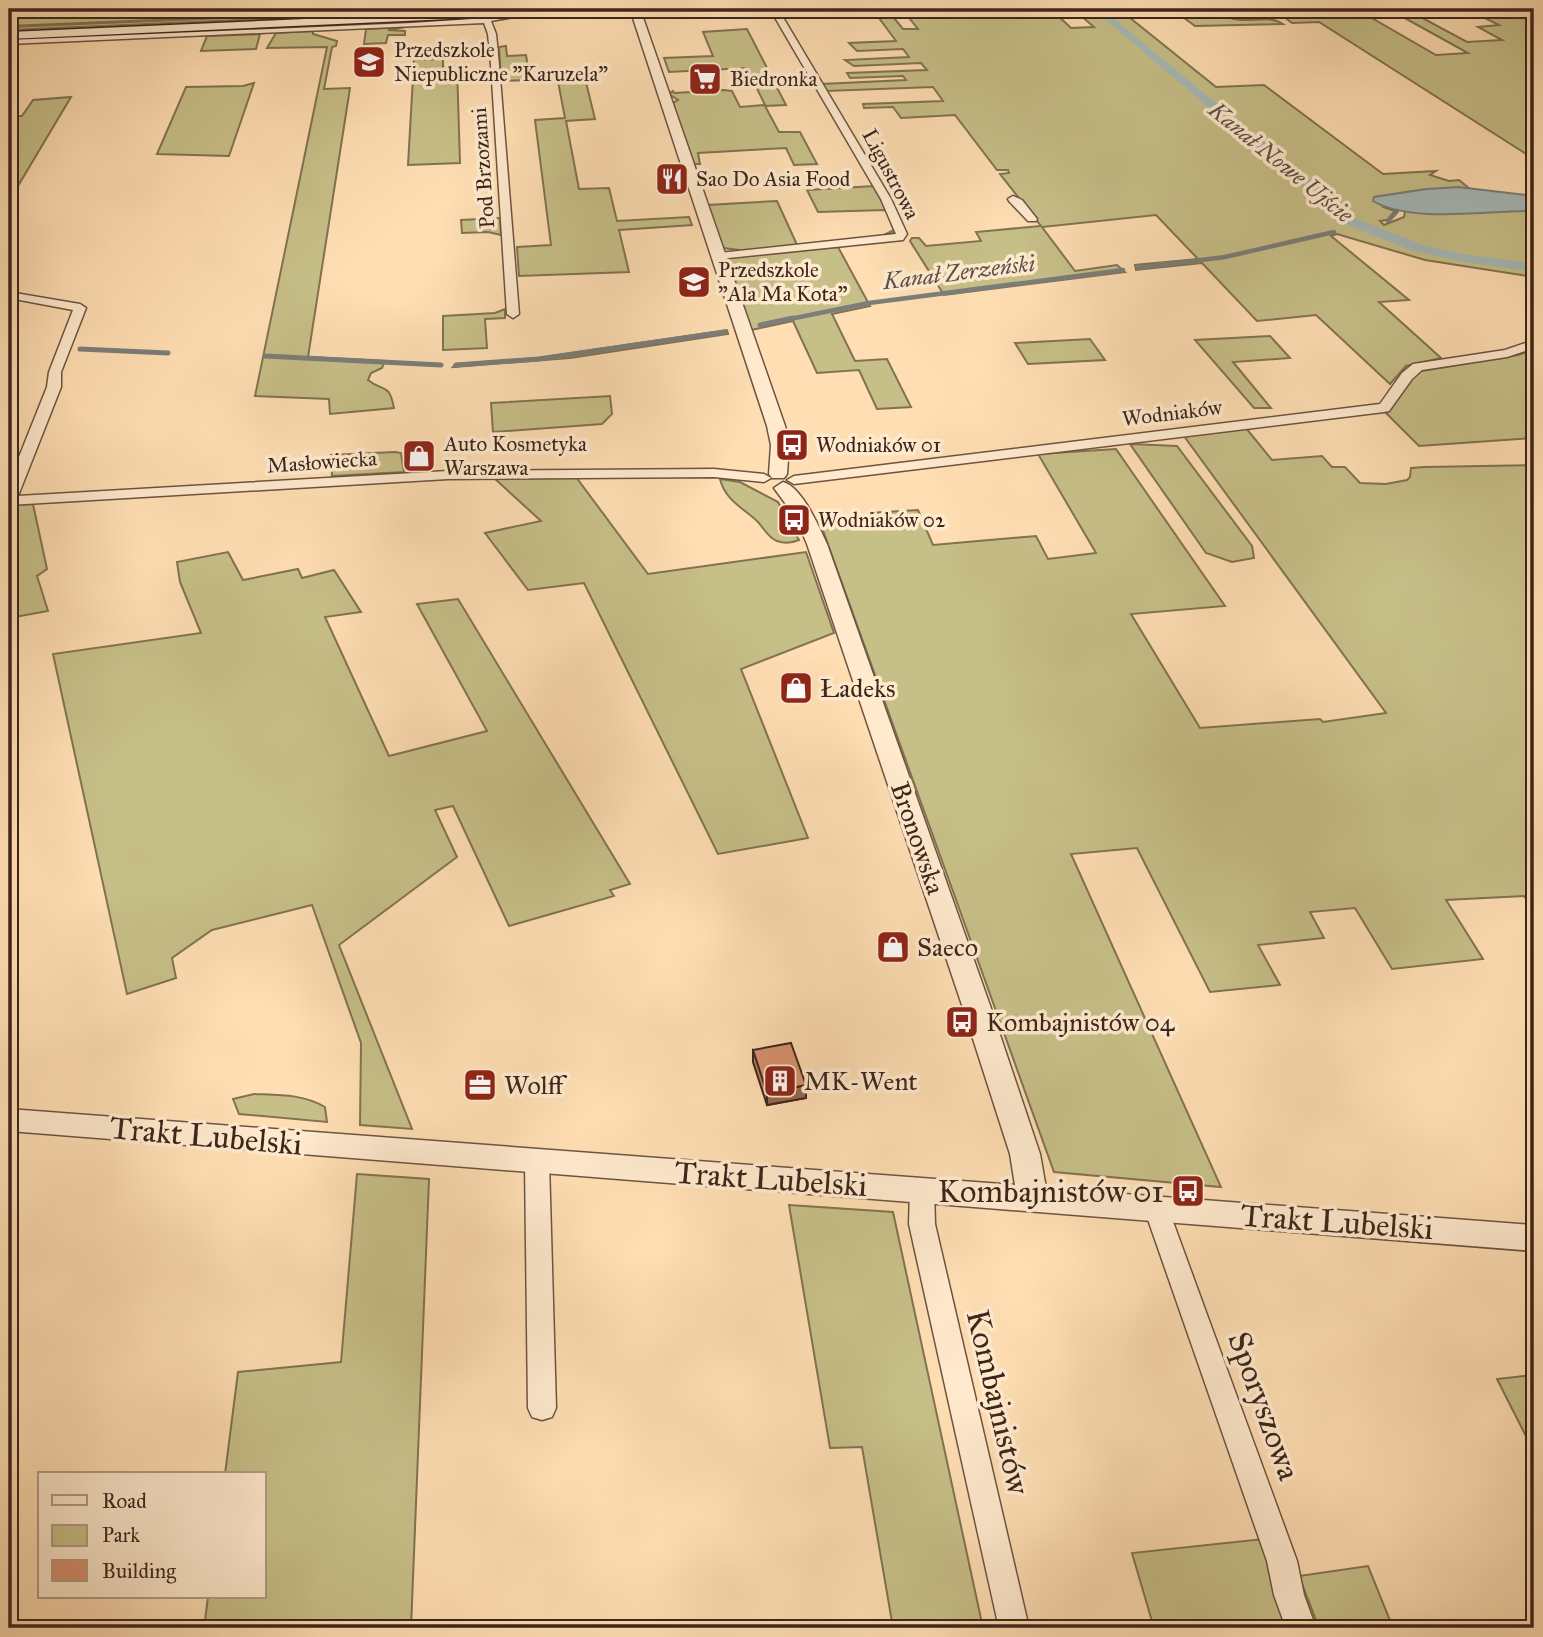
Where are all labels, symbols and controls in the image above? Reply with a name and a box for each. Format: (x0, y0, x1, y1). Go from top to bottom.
place label: Przedszkole Niepubliczne "Karuzela" (394, 37, 608, 87)
school or university icon: Przedszkole Niepubliczne "Karuzela" (350, 43, 388, 81)
supermarket icon: Biedronka (686, 60, 724, 98)
place label: Biedronka (730, 66, 817, 92)
water label: Kanał Nowe Ujście (1203, 95, 1359, 229)
street label: Pod Brzozami (466, 106, 500, 229)
street label: Ligustrowa (856, 124, 926, 224)
restaurant icon: Sao Do Asia Food (653, 160, 691, 198)
place label: Sao Do Asia Food (696, 166, 851, 192)
water label: Kanał Zerzeński (880, 249, 1037, 295)
place label: Przedszkole "Ala Ma Kota" (718, 257, 848, 307)
school or university icon: Przedszkole "Ala Ma Kota" (675, 263, 713, 301)
street label: Wodniaków (1121, 394, 1224, 432)
bus stop icon: Wodniaków 01 (773, 426, 811, 464)
place label: Auto Kosmetyka Warszawa (443, 431, 587, 481)
place label: Wodniaków 01 (816, 432, 941, 458)
shop icon: Auto Kosmetyka Warszawa (400, 437, 438, 475)
street label: Masłowiecka (266, 445, 378, 479)
bus stop icon: Wodniaków 02 (775, 501, 813, 539)
place label: Wodniaków 02 (818, 507, 946, 533)
shop icon: Ładeks (777, 669, 815, 707)
place label: Ładeks (820, 672, 896, 704)
street label: Bronowska (884, 778, 952, 898)
shop icon: Saeco (874, 928, 912, 966)
place label: Saeco (917, 931, 978, 963)
bus stop icon: Kombajnistów 04 (943, 1003, 981, 1041)
place label: Kombajnistów 04 (986, 1006, 1175, 1038)
building icon: MK-Went (761, 1062, 799, 1100)
place label: MK-Went (804, 1065, 918, 1097)
office icon: Wolff (461, 1066, 499, 1104)
place label: Wolff (504, 1069, 568, 1101)
street label: Trakt Lubelski (108, 1108, 304, 1164)
street label: Trakt Lubelski (673, 1153, 869, 1205)
place label: Kombajnistów 01 (938, 1172, 1164, 1211)
bus stop icon: Kombajnistów 01 (1169, 1172, 1207, 1210)
street label: Trakt Lubelski (1239, 1196, 1435, 1248)
street label: Kombajnistów (958, 1306, 1038, 1499)
street label: Sporyszowa (1219, 1327, 1309, 1486)
legend (38, 1472, 266, 1598)
text: Road (102, 1488, 147, 1514)
text: Park (102, 1522, 140, 1548)
text: Building (102, 1558, 176, 1584)

